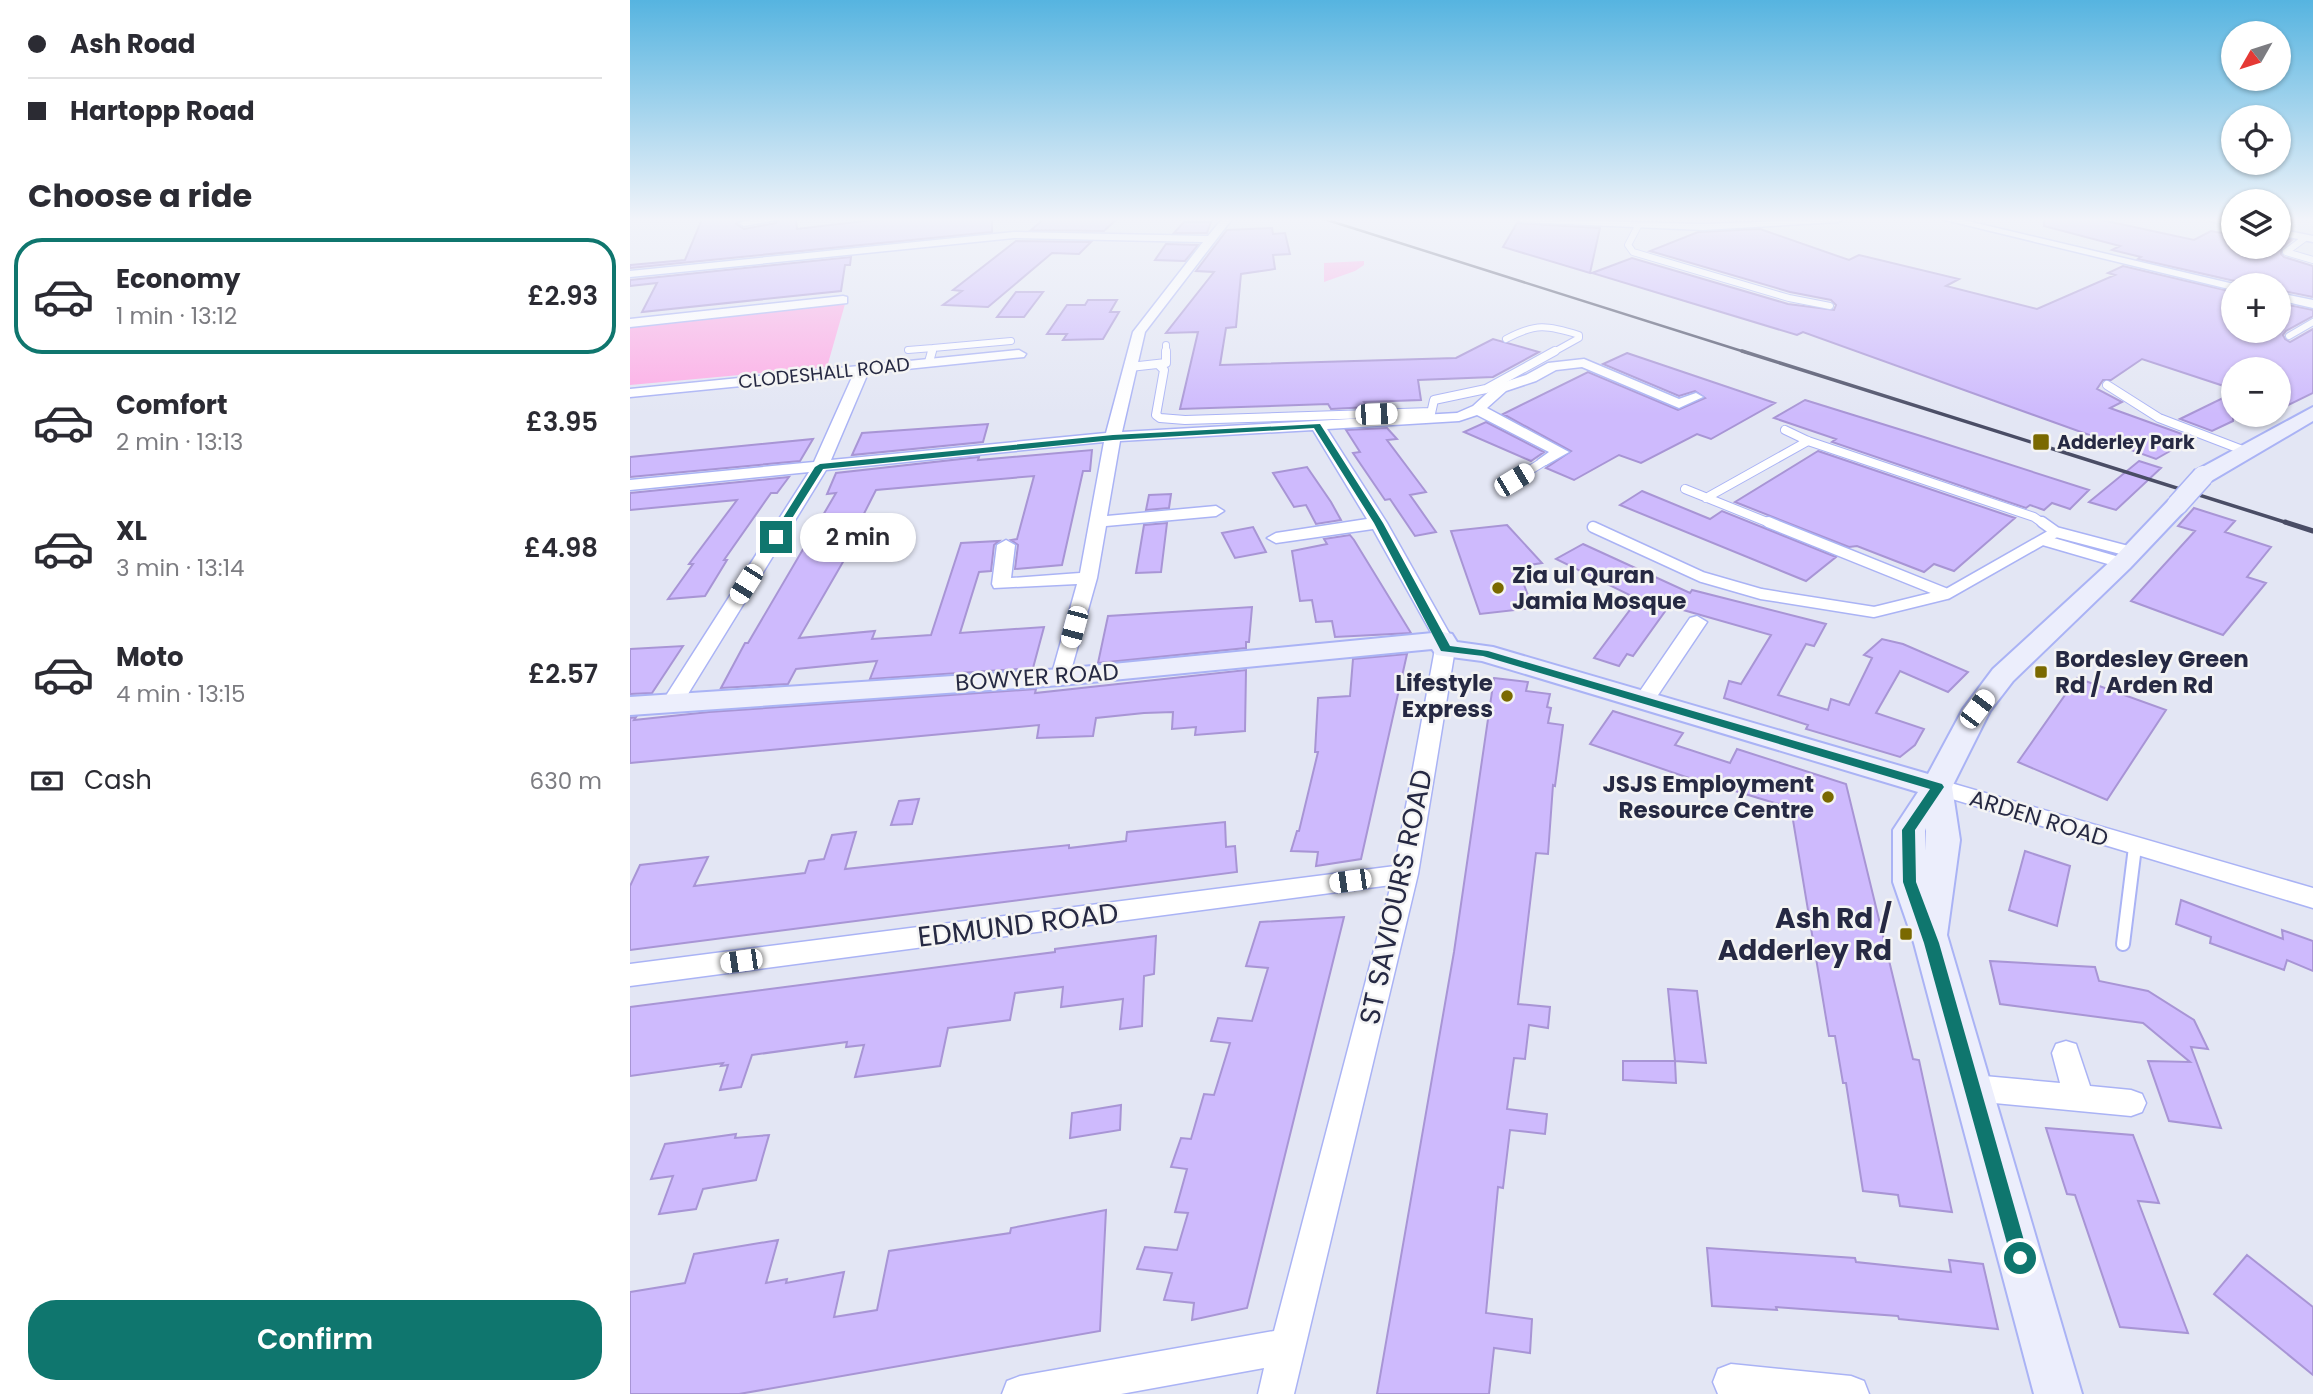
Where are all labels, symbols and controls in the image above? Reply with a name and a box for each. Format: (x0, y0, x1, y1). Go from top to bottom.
north arrow (2221, 21, 2291, 91)
map controls (2221, 21, 2291, 427)
text: Ash Road (70, 26, 196, 62)
text: Hartopp Road (70, 93, 255, 129)
button: locate (2221, 105, 2291, 175)
text: Choose a ride (28, 173, 252, 218)
button: layers (2221, 189, 2291, 259)
text: Economy (116, 261, 240, 297)
icon: car (32, 265, 95, 328)
button: + (2221, 273, 2291, 343)
text: £2.93 (527, 278, 598, 314)
text: 1 min · 13:12 (116, 300, 237, 332)
street label: CLODESHALL ROAD (737, 351, 911, 395)
button: − (2221, 357, 2291, 427)
text: Comfort (116, 387, 228, 423)
icon: car (32, 391, 95, 454)
car (1355, 403, 1398, 425)
text: £3.95 (526, 404, 598, 440)
text: 2 min · 13:13 (116, 426, 243, 458)
place label: Adderley Park (2057, 429, 2195, 456)
marker: Adderley Park (2031, 432, 2051, 452)
car (1491, 460, 1538, 500)
callout: 2 min (800, 512, 916, 562)
text: XL (116, 513, 147, 549)
icon: car (32, 517, 95, 580)
route end (760, 521, 792, 553)
text: 2 min (826, 521, 890, 553)
text: £4.98 (524, 530, 598, 566)
text: 3 min · 13:14 (116, 552, 245, 584)
place label: Zia ul Quran Jamia Mosque (1512, 559, 1686, 617)
car (726, 561, 767, 607)
marker: Zia ul Quran Jamia Mosque (1490, 580, 1506, 596)
car (1059, 604, 1090, 650)
text: Moto (116, 639, 184, 675)
icon: car (32, 643, 95, 706)
place label: Bordesley Green Rd / Arden Rd (2055, 643, 2249, 701)
street label: BOWYER ROAD (954, 655, 1120, 699)
text: £2.57 (528, 656, 598, 692)
marker: Bordesley Green Rd / Arden Rd (2033, 664, 2049, 680)
place label: Lifestyle Express (1395, 667, 1493, 725)
text: 4 min · 13:15 (116, 678, 245, 710)
car (1956, 686, 1999, 732)
marker: Lifestyle Express (1499, 688, 1515, 704)
icon: cash (28, 762, 66, 800)
text: Cash (84, 762, 152, 798)
text: 630 m (530, 765, 602, 797)
street label: ST SAVIOURS ROAD (1350, 766, 1442, 1028)
place label: JSJS Employment Resource Centre (1602, 768, 1814, 826)
street label: ARDEN ROAD (1966, 782, 2112, 854)
marker: JSJS Employment Resource Centre (1820, 789, 1836, 805)
car (1328, 868, 1373, 894)
street label: EDMUND ROAD (915, 893, 1121, 957)
place label: Ash Rd / Adderley Rd (1718, 899, 1892, 970)
marker: Ash Rd / Adderley Rd (1898, 926, 1914, 942)
car (719, 948, 764, 974)
route start (2004, 1242, 2036, 1274)
button: Confirm (28, 1300, 602, 1380)

